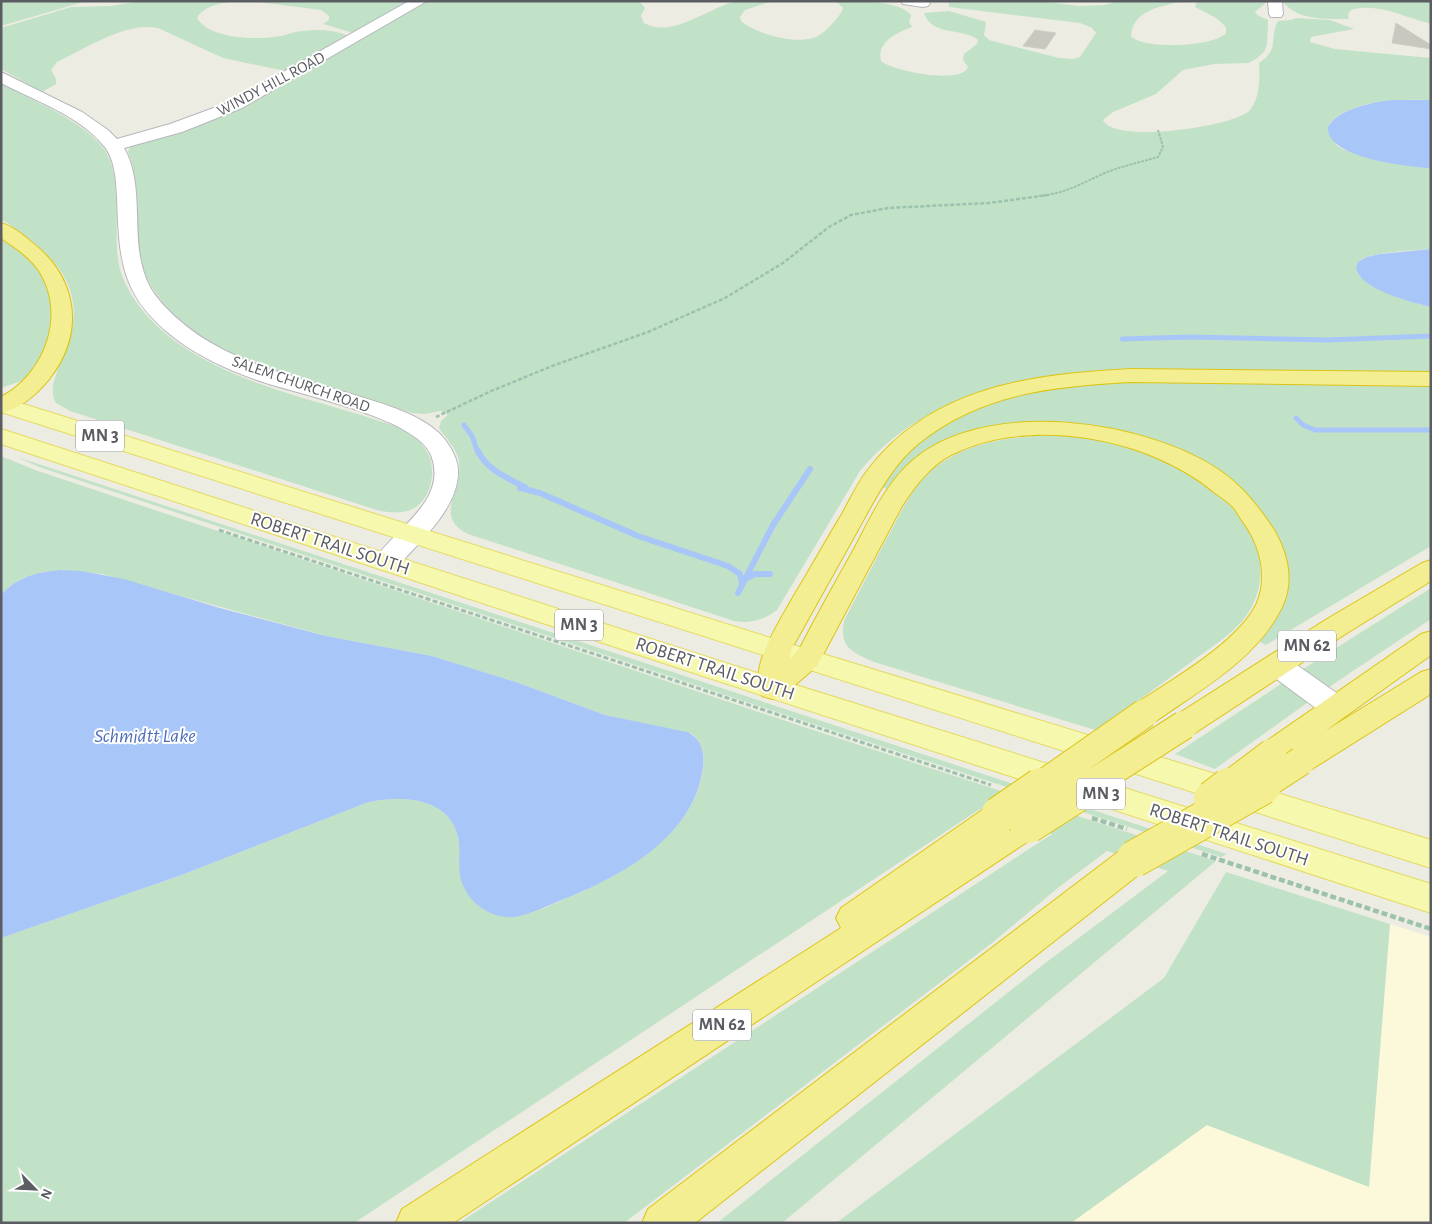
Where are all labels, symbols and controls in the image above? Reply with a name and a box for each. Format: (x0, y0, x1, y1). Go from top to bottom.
street label: WINDY HILL ROAD (214, 49, 328, 119)
street label: SALEM CHURCH ROAD (230, 353, 372, 415)
road number: MN 3 (76, 421, 124, 452)
street label: ROBERT TRAIL SOUTH (248, 509, 412, 579)
road number: MN 3 (555, 610, 603, 640)
road number: MN 62 (1278, 630, 1336, 661)
street label: ROBERT TRAIL SOUTH (633, 634, 797, 704)
water label: Schmidtt Lake (94, 726, 196, 746)
road number: MN 3 (1077, 779, 1125, 810)
street label: ROBERT TRAIL SOUTH (1147, 800, 1311, 870)
road number: MN 62 (693, 1010, 751, 1040)
north arrow (10, 1164, 60, 1214)
text: N (38, 1187, 54, 1201)

